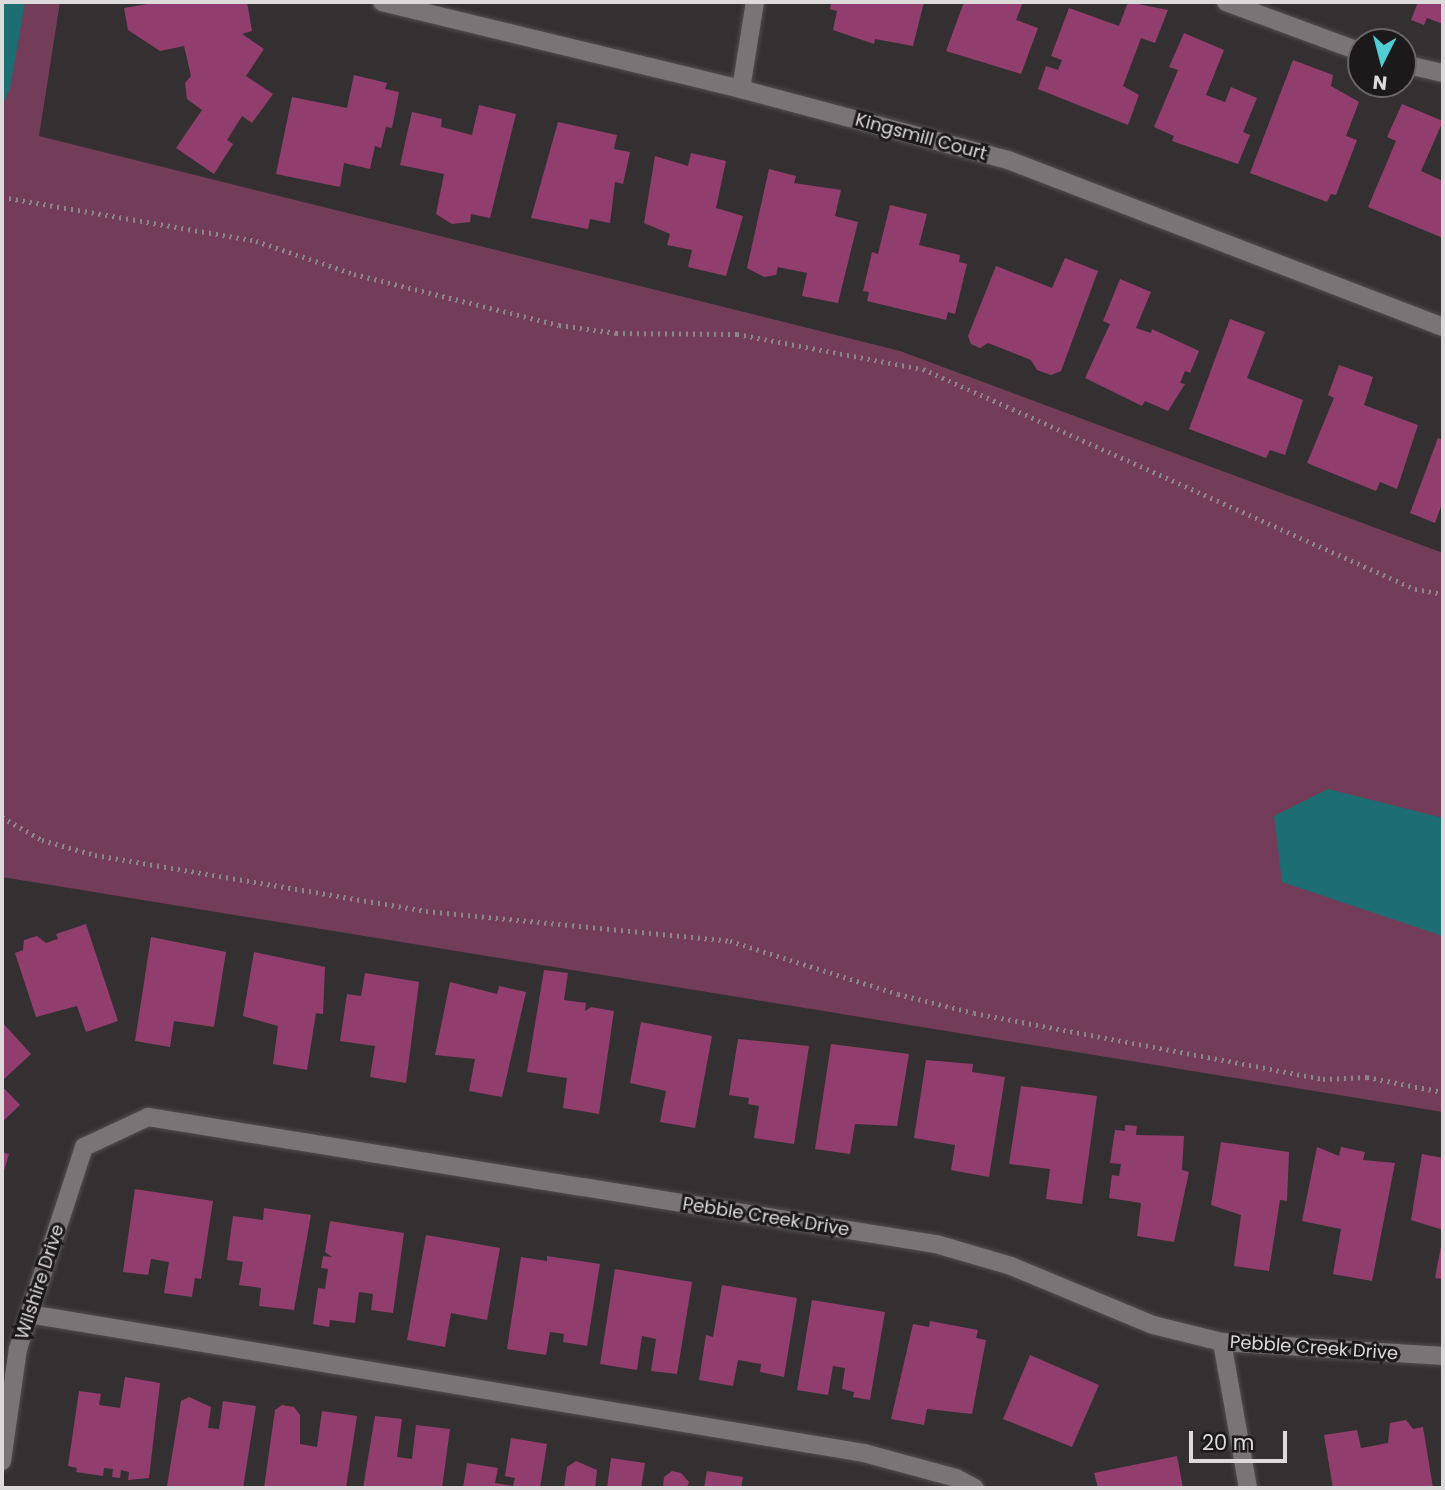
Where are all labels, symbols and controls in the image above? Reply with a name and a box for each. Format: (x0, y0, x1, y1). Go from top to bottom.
north arrow (1347, 28, 1417, 98)
text: N (1371, 68, 1388, 97)
street label: Kingsmill Court (853, 109, 989, 165)
street label: Pebble Creek Drive (681, 1193, 851, 1241)
street label: Wilshire Drive (11, 1222, 69, 1342)
street label: Pebble Creek Drive (1229, 1331, 1399, 1365)
scale bar (1193, 1416, 1291, 1460)
text: 20 m (1202, 1428, 1255, 1457)

